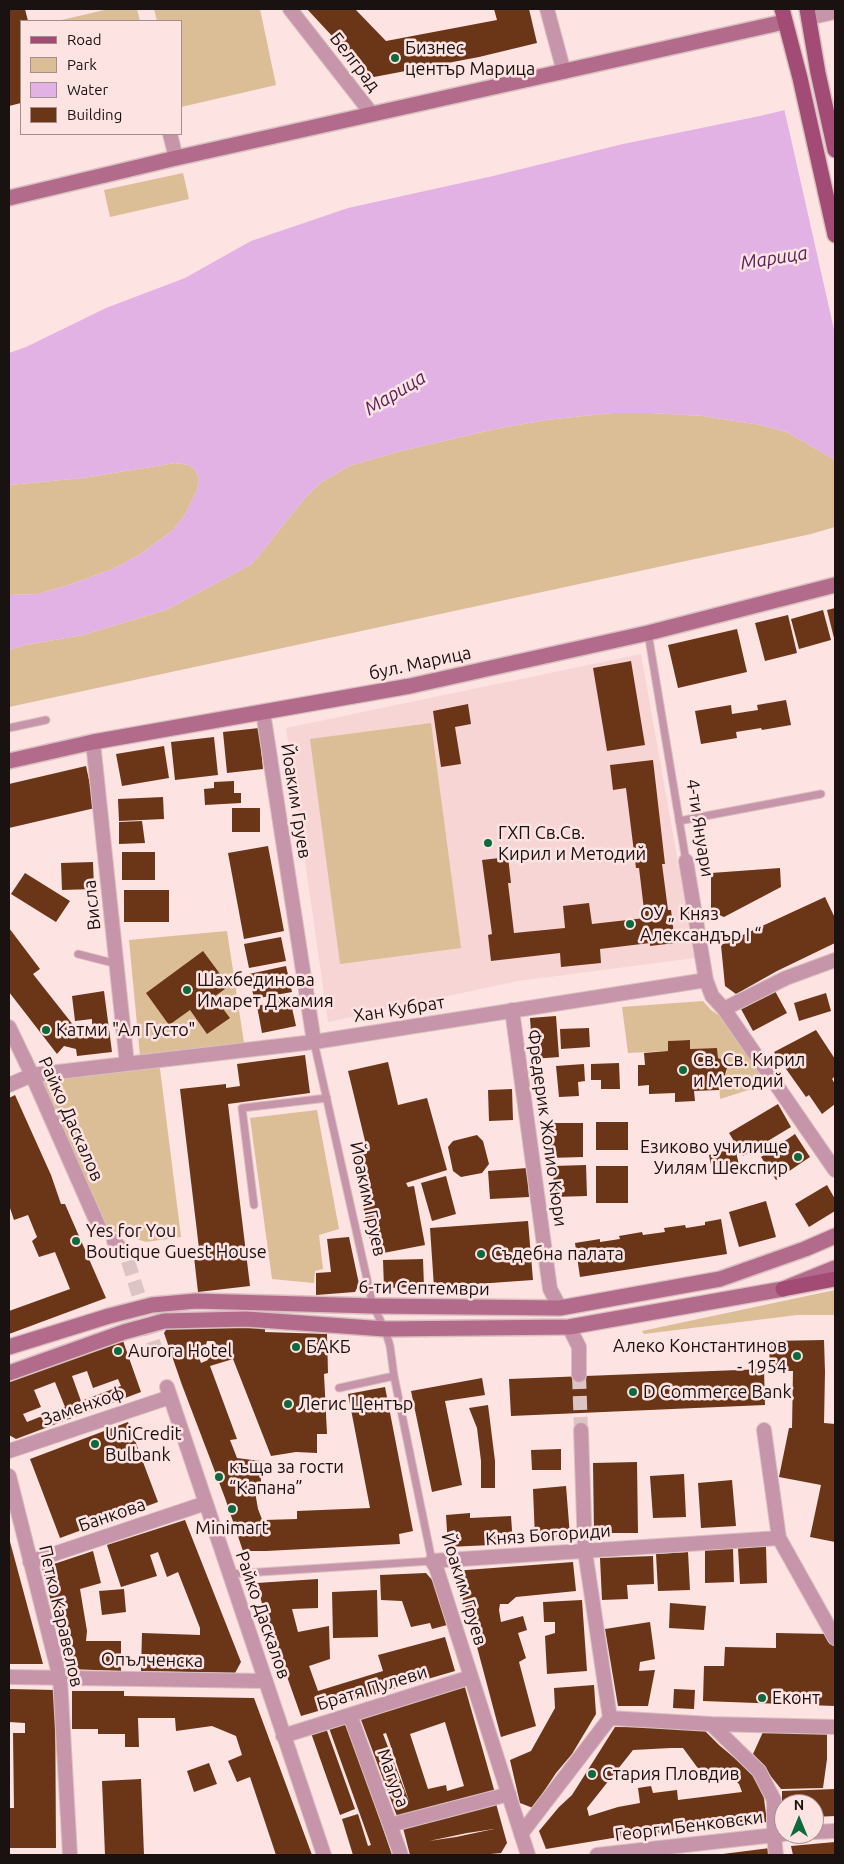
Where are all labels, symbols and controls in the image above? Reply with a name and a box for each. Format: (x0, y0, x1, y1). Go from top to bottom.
legend (20, 20, 182, 135)
street label: Белград (325, 28, 385, 96)
text: Road (67, 31, 102, 48)
place label: Бизнес център Марица (405, 37, 535, 80)
marker: Бизнес център Марица (389, 52, 401, 64)
text: Park (67, 56, 97, 73)
text: Water (67, 81, 108, 98)
text: Building (67, 106, 122, 123)
water label: Марица (739, 241, 809, 275)
water label: Марица (360, 366, 430, 420)
street label: бул. Марица (367, 642, 473, 684)
street label: Йоаким Груев (276, 742, 316, 860)
street label: 4-ти Януари (682, 777, 718, 879)
place label: ГХП Св.Св. Кирил и Методий (498, 822, 646, 864)
marker: ГХП Св.Св. Кирил и Методий (482, 837, 494, 849)
street label: Висла (79, 879, 105, 931)
place label: ОУ „ Княз Александър I “ (640, 903, 761, 946)
marker: ОУ „ Княз Александър I “ (624, 918, 636, 930)
place label: Шахбединова Имарет Джамия (197, 969, 334, 1012)
marker: Шахбединова Имарет Джамия (181, 984, 193, 996)
street label: Хан Кубрат (352, 991, 446, 1027)
place label: Катми "Ал Густо" (56, 1019, 196, 1041)
marker: Катми "Ал Густо" (40, 1024, 52, 1036)
street label: Фредерик Жолио Кюри (522, 1028, 572, 1228)
place label: Св. Св. Кирил и Методий (693, 1049, 805, 1092)
street label: Райко Даскалов (34, 1054, 108, 1184)
marker: Св. Св. Кирил и Методий (677, 1064, 689, 1076)
place label: Езиково училище Уилям Шекспир (640, 1136, 788, 1178)
street label: Йоаким Груев (345, 1140, 391, 1258)
marker: Езиково училище Уилям Шекспир (792, 1151, 804, 1163)
place label: Yes for You Boutique Guest House (86, 1220, 267, 1262)
marker: Yes for You Boutique Guest House (70, 1235, 82, 1247)
place label: Съдебна палата (491, 1243, 624, 1265)
marker: Съдебна палата (475, 1248, 487, 1260)
street label: 6-ти Септември (358, 1276, 490, 1300)
place label: Алеко Константинов - 1954 (613, 1335, 787, 1378)
place label: БАКБ (306, 1336, 351, 1358)
place label: Aurora Hotel (128, 1340, 232, 1362)
marker: БАКБ (290, 1341, 302, 1353)
marker: Aurora Hotel (112, 1345, 124, 1357)
marker: Алеко Константинов - 1954 (791, 1350, 803, 1362)
place label: D Commerce Bank (643, 1381, 792, 1403)
street label: Заменхоф (39, 1382, 127, 1430)
marker: D Commerce Bank (627, 1386, 639, 1398)
place label: Легис Център (298, 1393, 413, 1415)
marker: Легис Център (282, 1398, 294, 1410)
place label: UniCredit Bulbank (105, 1423, 182, 1466)
marker: UniCredit Bulbank (89, 1438, 101, 1450)
place label: къща за гости “Капана” (229, 1456, 344, 1498)
marker: къща за гости “Капана” (213, 1471, 225, 1483)
street label: Банкова (76, 1493, 148, 1537)
marker: Minimart (226, 1503, 238, 1515)
place label: Minimart (195, 1517, 269, 1539)
street label: Княз Богориди (485, 1520, 611, 1550)
street label: Йоаким Груев (437, 1530, 491, 1648)
street label: Петко Каравелов (34, 1543, 88, 1689)
street label: Райко Даскалов (231, 1548, 295, 1682)
street label: Опълченска (101, 1648, 203, 1672)
street label: Братя Пулеви (314, 1661, 430, 1715)
place label: Еконт (772, 1687, 820, 1709)
marker: Еконт (756, 1692, 768, 1704)
street label: Магура (372, 1746, 414, 1810)
place label: Стария Пловдив (602, 1763, 739, 1785)
marker: Стария Пловдив (586, 1768, 598, 1780)
north arrow (774, 1794, 824, 1844)
text: N (794, 1797, 804, 1813)
street label: Георги Бенковски (614, 1806, 764, 1846)

